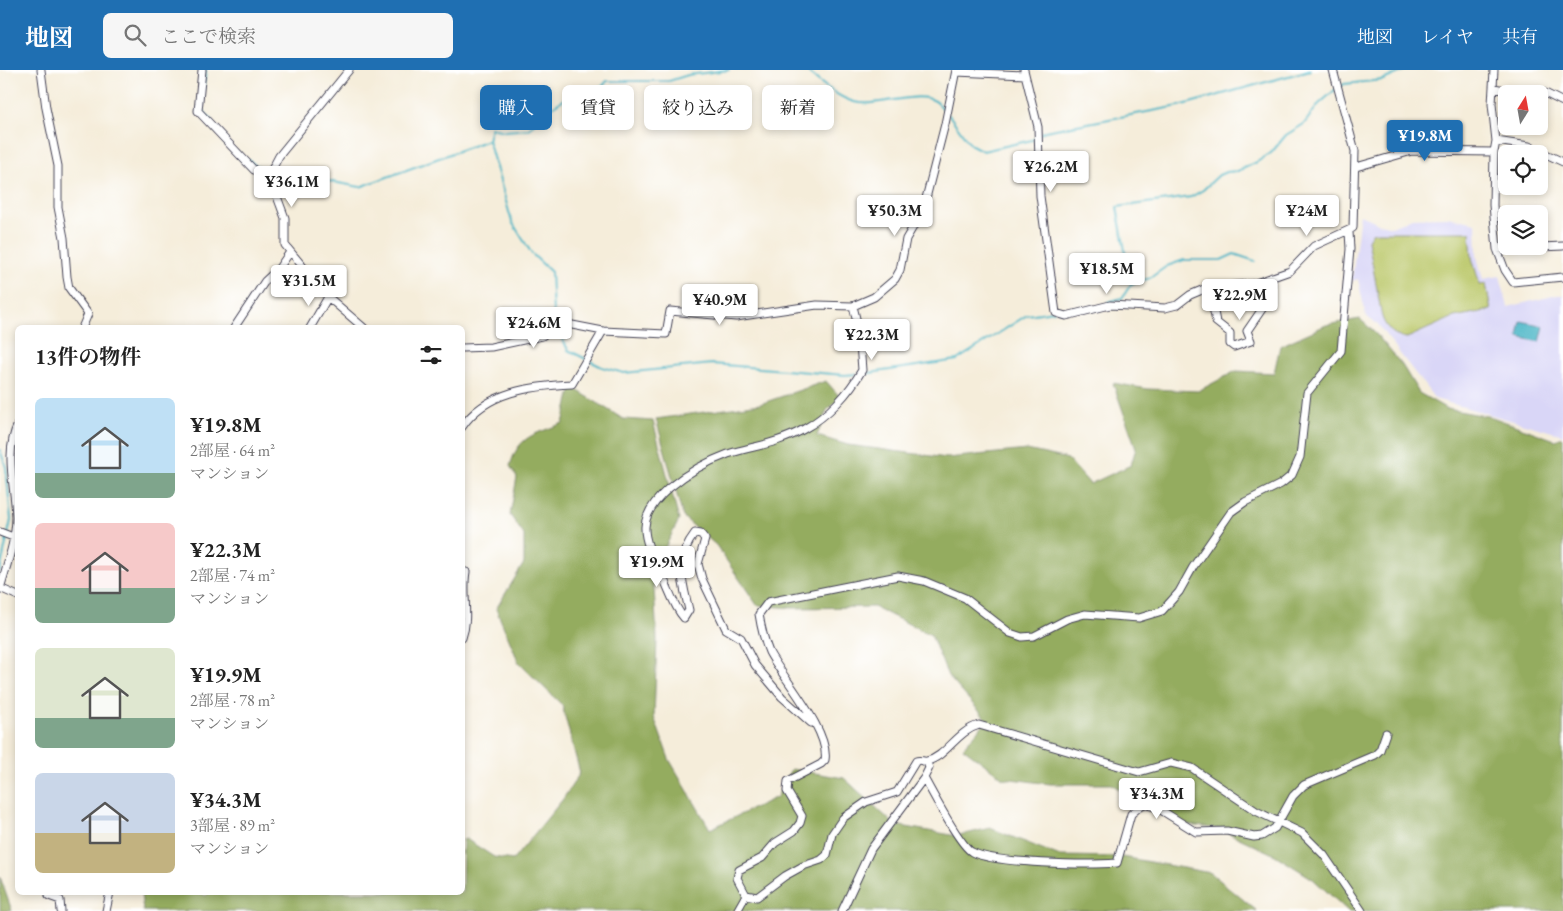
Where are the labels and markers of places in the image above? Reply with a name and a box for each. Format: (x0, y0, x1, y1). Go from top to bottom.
pin: ¥19.8M (1384, 119, 1466, 162)
pin: ¥26.2M (1010, 150, 1092, 193)
pin: ¥36.1M (251, 166, 333, 208)
pin: ¥50.3M (854, 194, 936, 237)
pin: ¥24M (1277, 194, 1337, 237)
pin: ¥18.5M (1066, 252, 1148, 295)
pin: ¥31.5M (268, 264, 350, 307)
pin: ¥22.9M (1199, 278, 1281, 321)
pin: ¥40.9M (679, 284, 761, 326)
pin: ¥24.6M (493, 306, 575, 349)
pin: ¥22.3M (831, 318, 913, 361)
pin: ¥19.9M (616, 546, 698, 588)
pin: ¥34.3M (1116, 778, 1198, 820)

